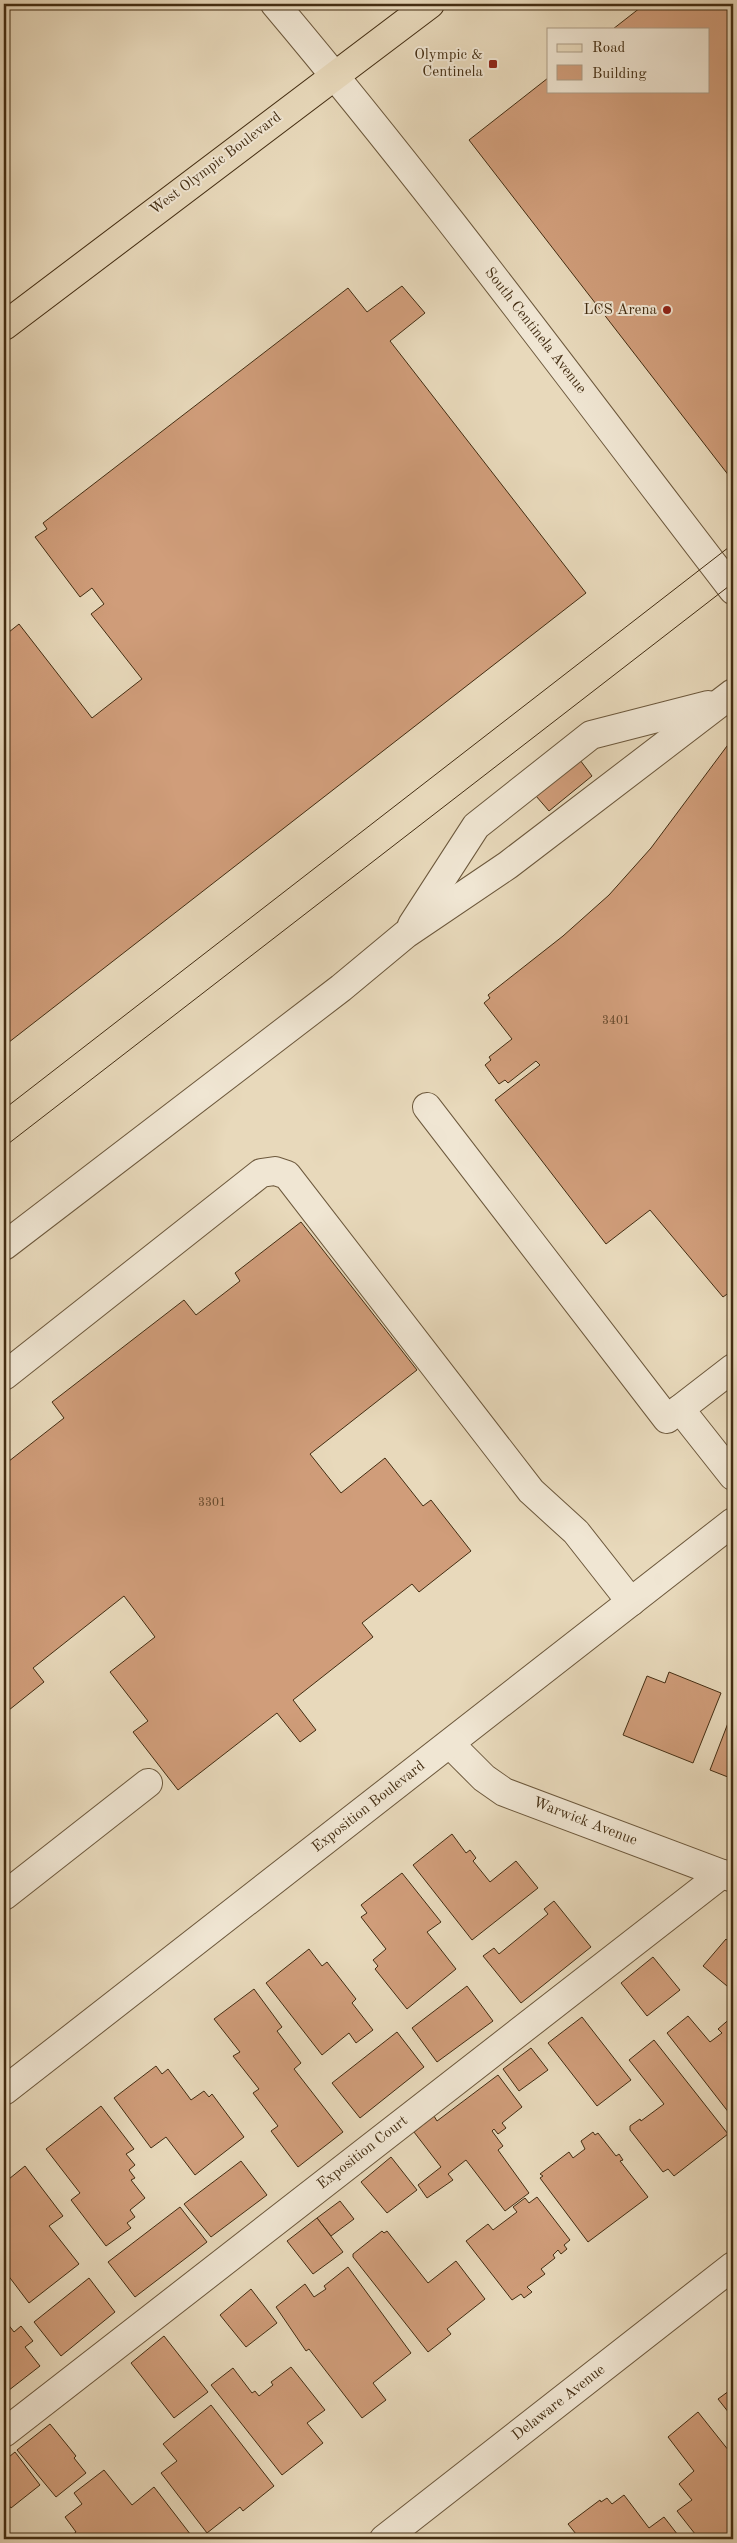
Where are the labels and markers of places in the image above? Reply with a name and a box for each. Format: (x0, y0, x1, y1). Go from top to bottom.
place label: Olympic & Centinela (414, 48, 484, 80)
marker: Olympic & Centinela (487, 58, 499, 70)
place label: LCS Arena (583, 303, 658, 318)
marker: LCS Arena (661, 304, 673, 316)

